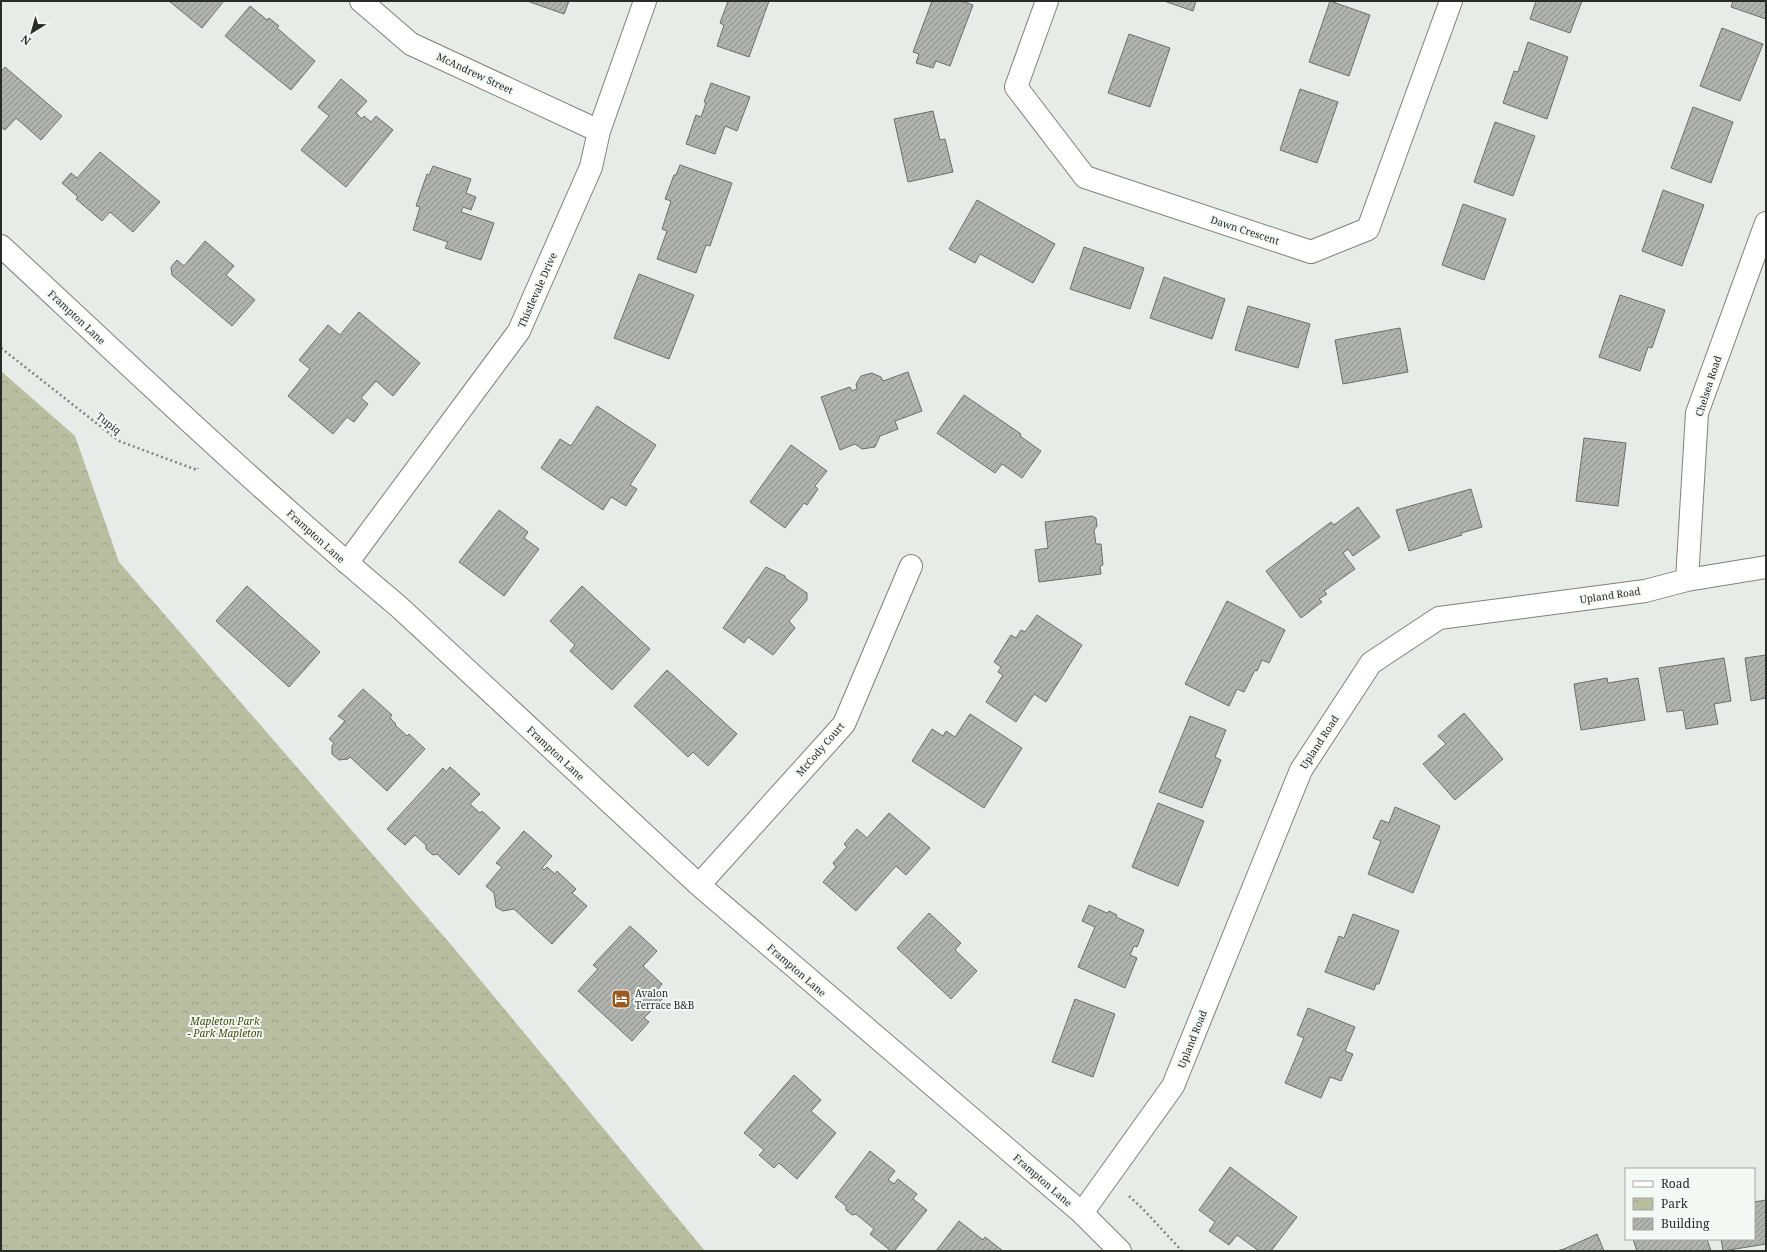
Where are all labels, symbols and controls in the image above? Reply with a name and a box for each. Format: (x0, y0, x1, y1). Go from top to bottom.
north arrow (12, 12, 52, 52)
text: N (17, 32, 34, 49)
street label: McAndrew Street (434, 49, 516, 97)
street label: Dawn Crescent (1209, 212, 1282, 248)
street label: Thistlevale Drive (514, 250, 560, 330)
street label: Frampton Lane (45, 287, 109, 347)
street label: Chelsea Road (1692, 354, 1724, 418)
street label: Tupiq (94, 409, 124, 437)
street label: Frampton Lane (284, 506, 348, 566)
street label: Upland Road (1579, 584, 1641, 606)
street label: Upland Road (1296, 712, 1342, 772)
street label: McCody Court (793, 719, 848, 779)
street label: Frampton Lane (524, 723, 588, 783)
street label: Frampton Lane (765, 941, 829, 999)
place label: Avalon Terrace B&B (635, 986, 694, 1012)
hotel icon: Avalon Terrace B&B (610, 988, 632, 1010)
street label: Upland Road (1174, 1008, 1210, 1070)
park label: Mapleton Park - Park Mapleton (188, 1014, 262, 1040)
street label: Frampton Lane (1011, 1151, 1075, 1209)
legend (1625, 1168, 1755, 1240)
text: Road (1661, 1175, 1691, 1192)
text: Park (1661, 1195, 1689, 1212)
text: Building (1661, 1215, 1710, 1232)

